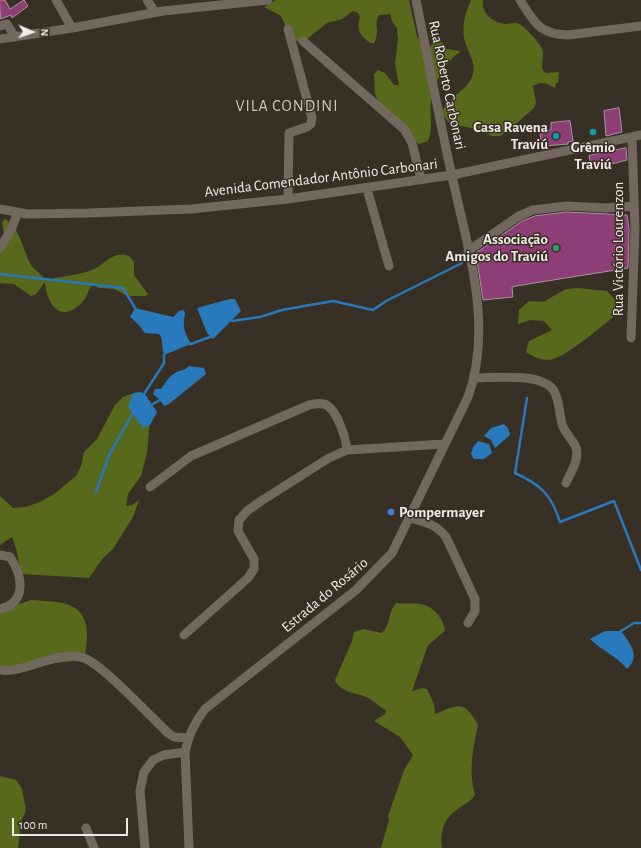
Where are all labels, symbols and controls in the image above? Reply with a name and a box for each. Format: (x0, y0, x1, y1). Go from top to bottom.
north arrow (12, 12, 52, 52)
street label: Rua Roberto Carbonari (425, 19, 469, 151)
text: N (39, 28, 50, 36)
district label: VILA CONDINI (235, 96, 339, 116)
place label: Casa Ravena Traviú (473, 118, 548, 153)
marker: Grêmio Traviú (588, 127, 598, 137)
marker: Casa Ravena Traviú (551, 131, 561, 141)
place label: Grêmio Traviú (571, 138, 615, 173)
street label: Avenida Comendador Antônio Carbonari (203, 155, 439, 201)
street label: Rua Victório Lourenzon (609, 182, 627, 316)
place label: Associação Amigos do Traviú (445, 230, 548, 265)
marker: Associação Amigos do Traviú (551, 243, 561, 253)
place label: Pompermayer (399, 503, 484, 521)
marker: Pompermayer (386, 507, 396, 517)
street label: Estrada do Rosário (278, 554, 372, 636)
scale bar (14, 810, 130, 836)
text: 100 m (19, 819, 47, 831)

